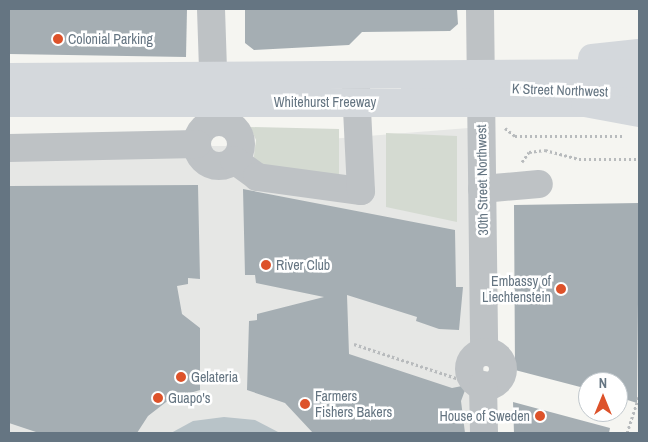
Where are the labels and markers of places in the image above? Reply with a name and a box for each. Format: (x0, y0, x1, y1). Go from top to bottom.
place label: Colonial Parking (68, 31, 153, 47)
marker: Colonial Parking (52, 33, 64, 45)
place label: River Club (276, 257, 330, 273)
marker: River Club (260, 259, 272, 271)
place label: Embassy of Liechtenstein (482, 273, 551, 306)
marker: Embassy of Liechtenstein (555, 283, 567, 295)
place label: Gelateria (191, 369, 238, 385)
marker: Gelateria (175, 371, 187, 383)
place label: Farmers Fishers Bakers (315, 388, 392, 421)
place label: Guapo's (168, 390, 210, 406)
marker: Guapo's (152, 392, 164, 404)
marker: Farmers Fishers Bakers (299, 398, 311, 410)
place label: House of Sweden (439, 408, 530, 424)
marker: House of Sweden (534, 410, 546, 422)

